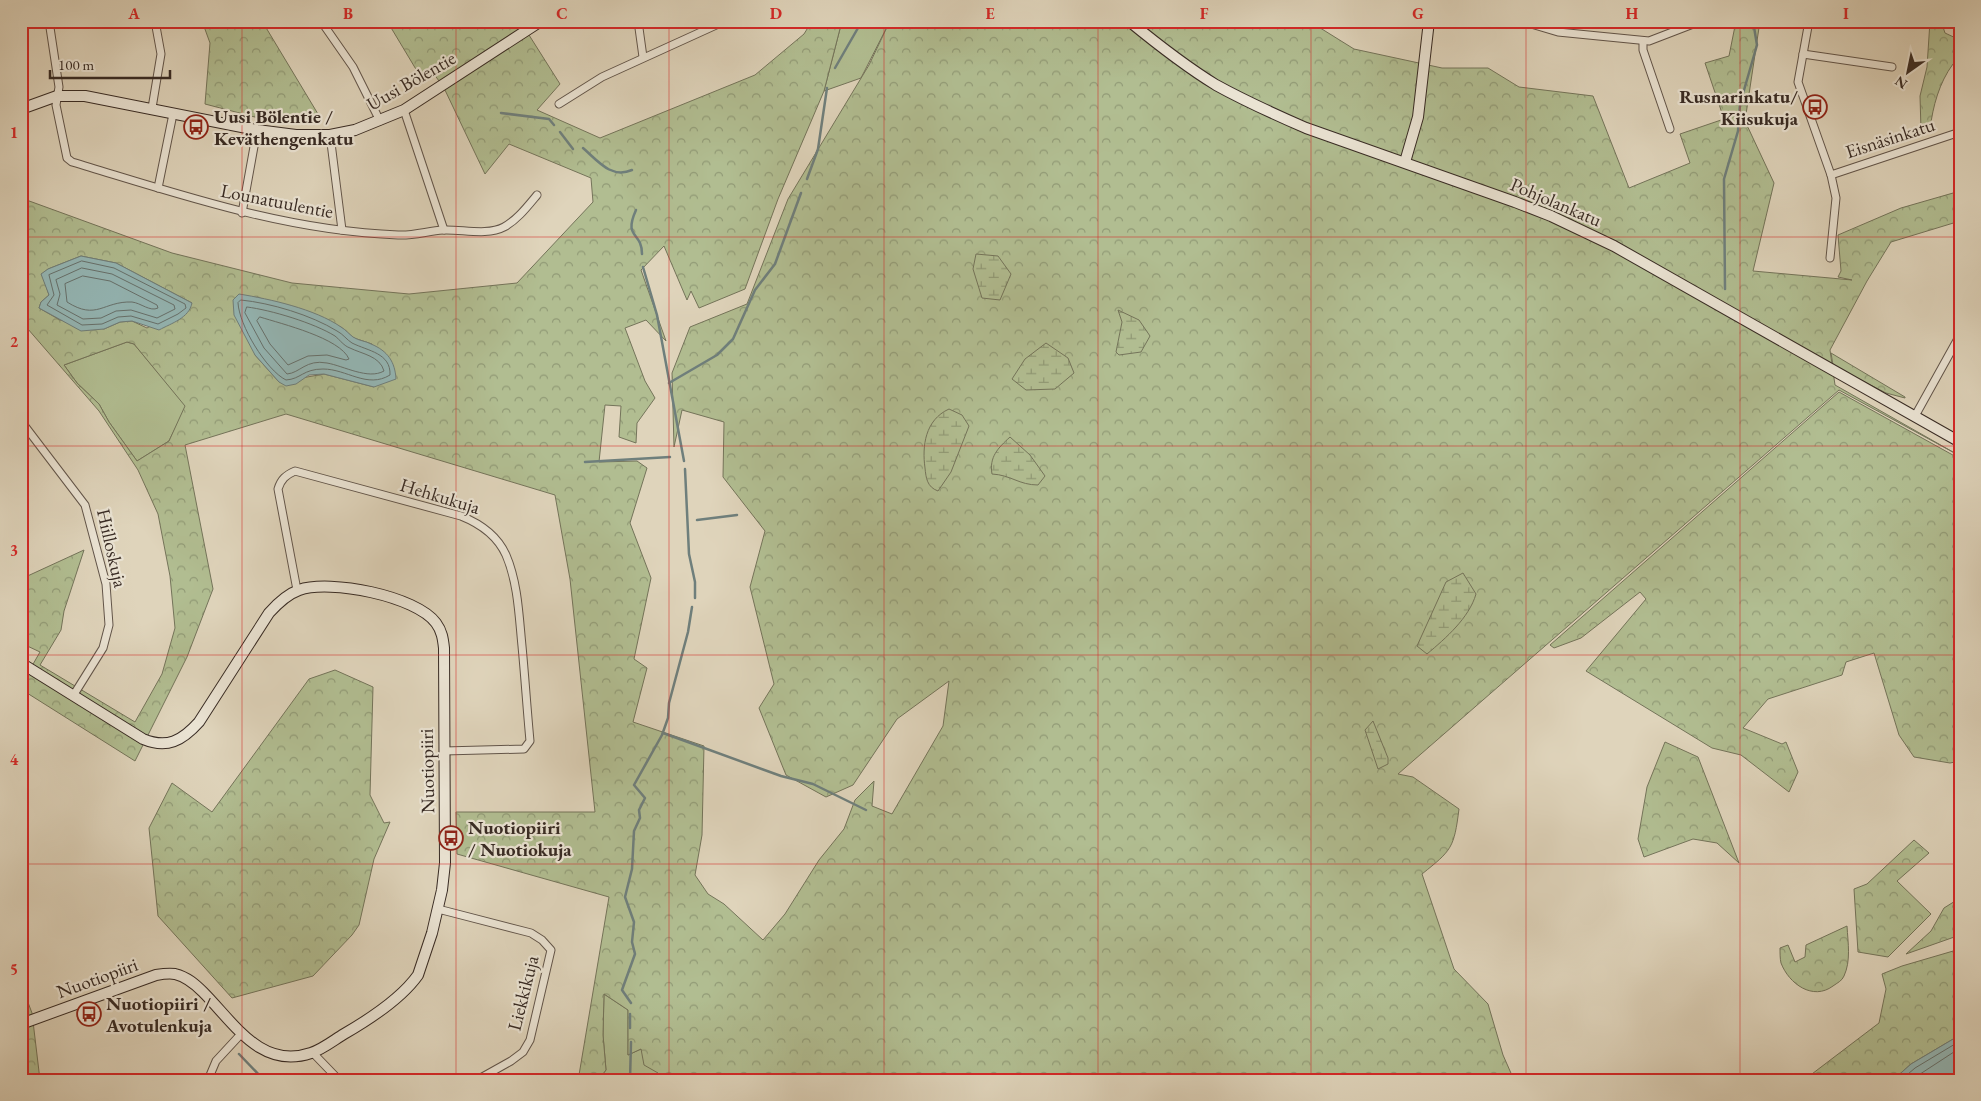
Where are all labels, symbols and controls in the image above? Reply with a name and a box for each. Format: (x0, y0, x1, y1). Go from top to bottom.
text: A (127, 3, 140, 24)
text: B (343, 3, 353, 24)
text: C (556, 3, 568, 24)
text: D (770, 3, 782, 24)
text: E (985, 3, 995, 24)
text: F (1200, 3, 1209, 24)
text: G (1412, 3, 1424, 24)
text: H (1626, 3, 1639, 24)
text: I (1843, 3, 1849, 24)
street label: Uusi Bölentie (362, 45, 460, 117)
scale bar (50, 48, 170, 80)
north arrow (1884, 48, 1934, 98)
text: 100 m (58, 55, 95, 74)
text: N (1891, 72, 1911, 94)
place label: Rusnarinkatu/ Kiisukuja (1679, 84, 1799, 131)
bus stop icon: Rusnarinkatu/ Kiisukuja (1802, 94, 1828, 120)
place label: Uusi Bölentie / Keväthengenkatu (214, 104, 354, 151)
street label: Eisnäsinkatu (1842, 112, 1938, 164)
bus stop icon: Uusi Bölentie / Keväthengenkatu (183, 114, 209, 140)
text: 1 (10, 122, 18, 143)
street label: Pohjolankatu (1507, 172, 1605, 232)
street label: Lounatuulentie (219, 178, 335, 224)
text: 2 (10, 331, 19, 352)
street label: Hehkukuja (397, 472, 483, 520)
street label: Hiilloskuja (91, 506, 133, 590)
text: 3 (10, 540, 18, 561)
street label: Nuotiopiiri (414, 728, 440, 814)
text: 4 (10, 749, 19, 770)
place label: Nuotiopiiri / Nuotiokuja (468, 815, 572, 862)
bus stop icon: Nuotiopiiri / Nuotiokuja (438, 825, 464, 851)
street label: Nuotiopiiri (53, 952, 141, 1004)
street label: Liekkikuja (502, 952, 544, 1033)
text: 5 (10, 959, 18, 980)
place label: Nuotiopiiri / Avotulenkuja (105, 991, 213, 1038)
bus stop icon: Nuotiopiiri / Avotulenkuja (76, 1001, 102, 1027)

